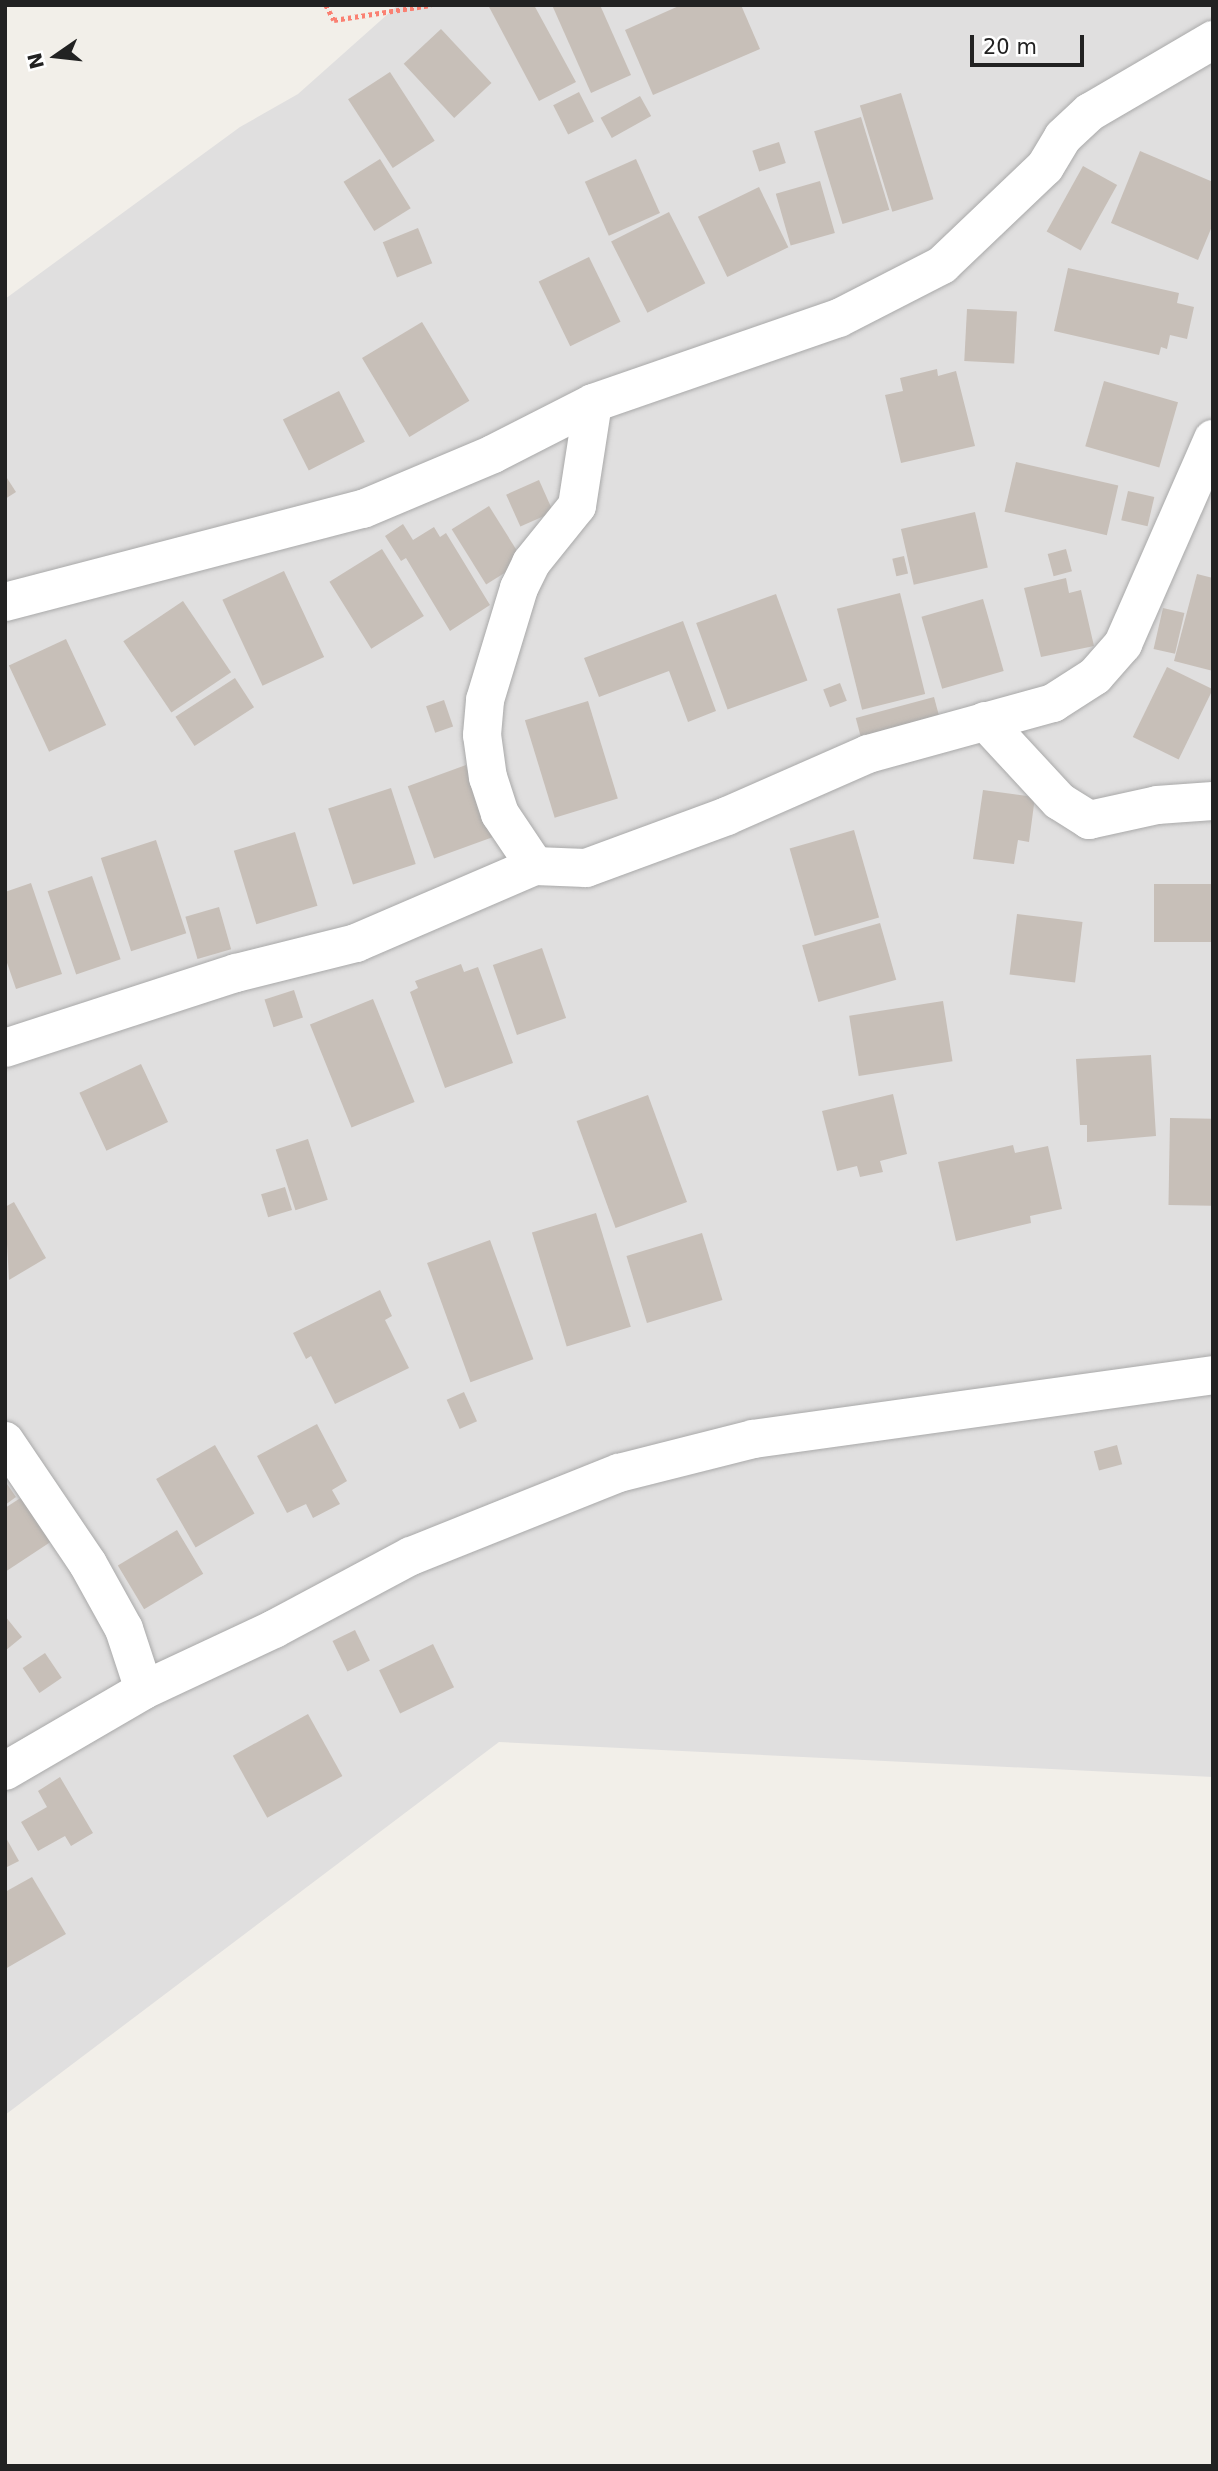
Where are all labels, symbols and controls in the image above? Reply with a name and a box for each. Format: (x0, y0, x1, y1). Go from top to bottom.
north arrow (21, 21, 91, 91)
scale bar (973, 21, 1087, 65)
text: 20 m (983, 35, 1037, 59)
text: N (23, 51, 48, 71)

